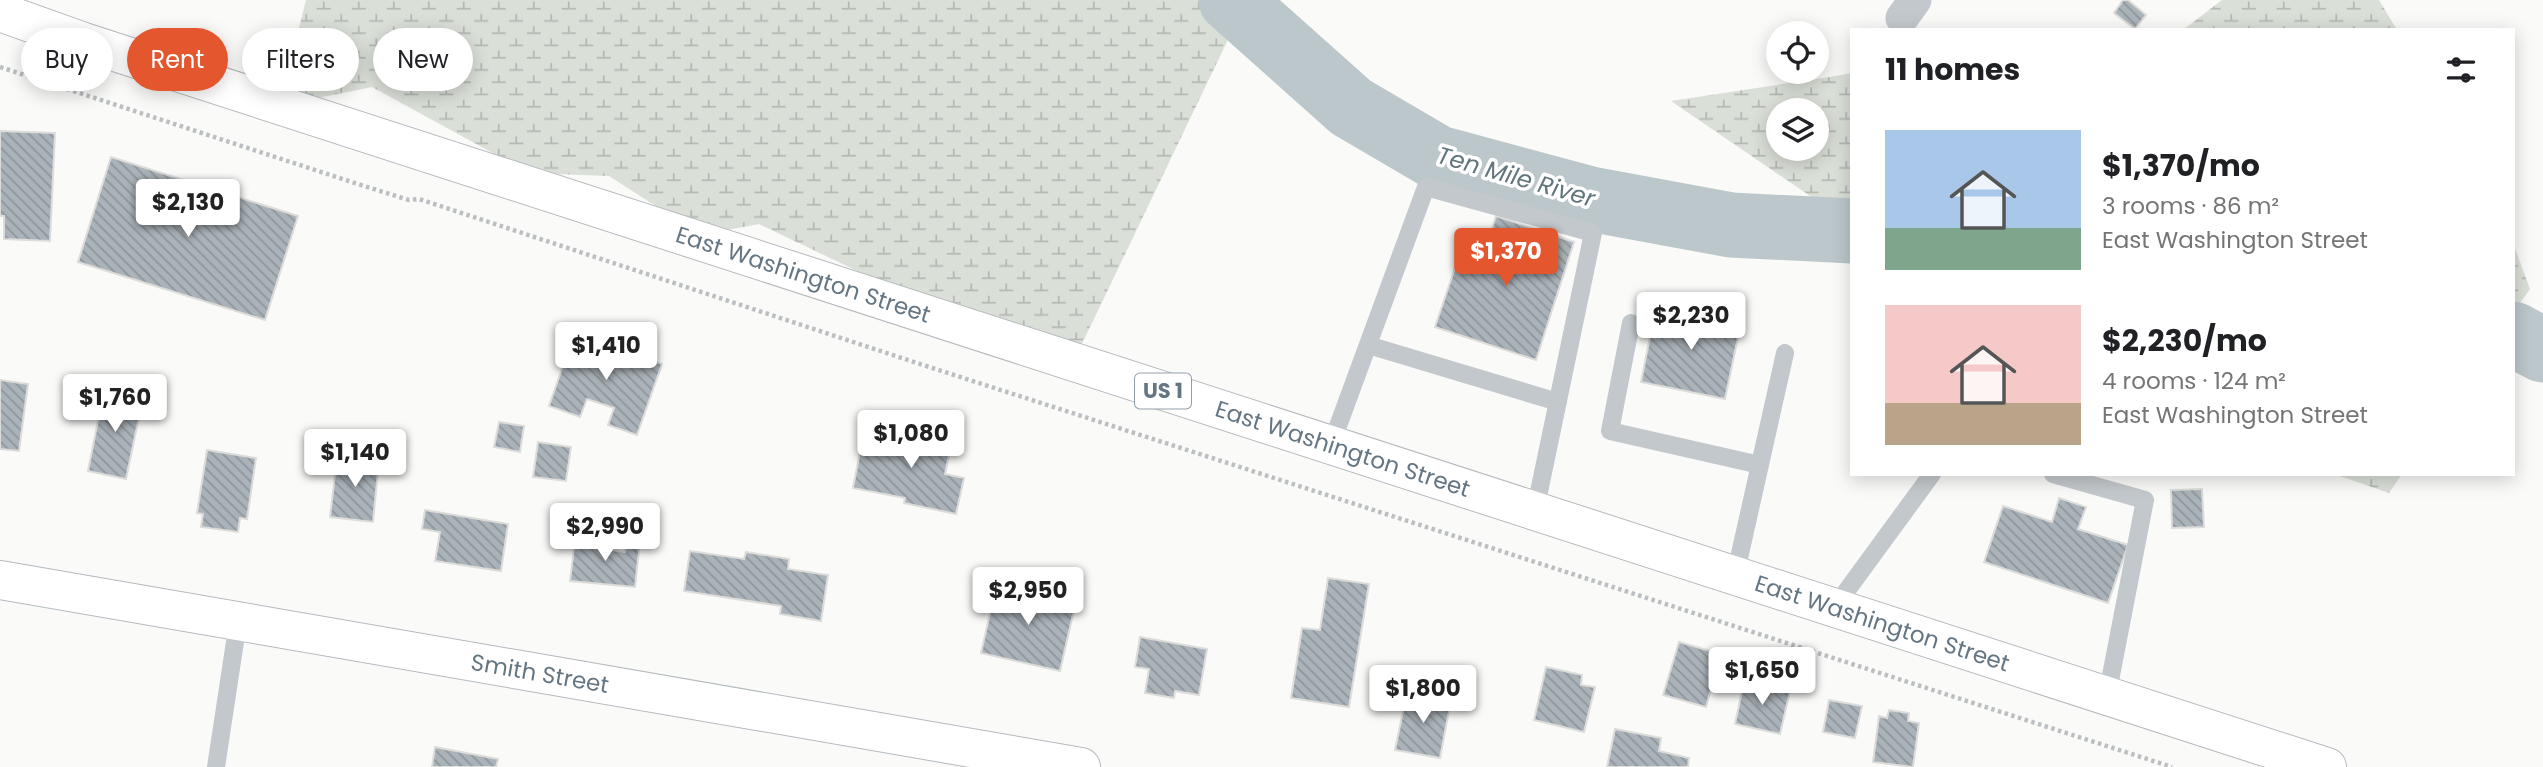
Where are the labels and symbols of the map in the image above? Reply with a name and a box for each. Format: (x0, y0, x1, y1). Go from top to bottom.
water label: Ten Mile River (1433, 138, 1600, 215)
pin: $2,130 (131, 180, 245, 239)
street label: East Washington Street (672, 218, 935, 331)
pin: $1,370 (1449, 229, 1563, 288)
pin: $2,230 (1634, 292, 1748, 352)
pin: $1,410 (549, 322, 663, 382)
pin: $1,760 (58, 374, 172, 434)
road number: US 1 (1135, 374, 1191, 408)
street label: East Washington Street (1211, 393, 1474, 505)
pin: $1,080 (854, 410, 968, 470)
pin: $1,140 (298, 430, 412, 489)
pin: $2,990 (548, 504, 662, 563)
street label: East Washington Street (1751, 567, 2014, 679)
pin: $2,950 (971, 568, 1085, 627)
street label: Smith Street (469, 646, 611, 701)
pin: $1,650 (1705, 648, 1819, 707)
pin: $1,800 (1366, 666, 1480, 725)

